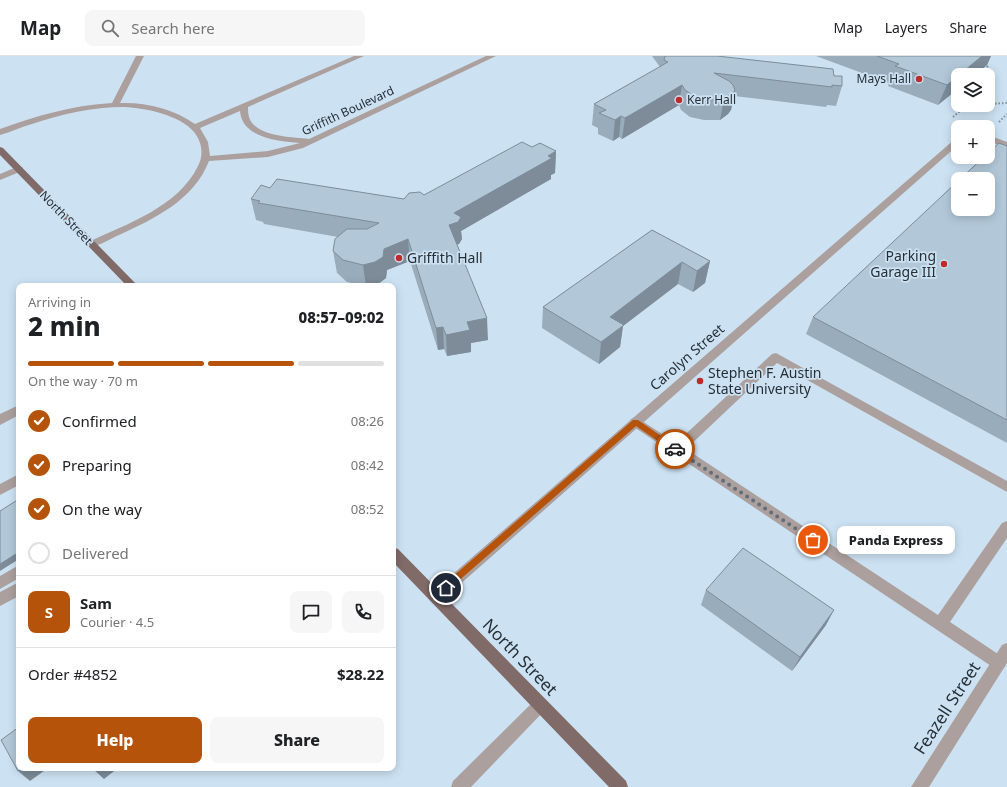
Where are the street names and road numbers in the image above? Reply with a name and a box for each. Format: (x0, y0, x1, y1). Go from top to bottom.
street label: Griffith Boulevard (299, 82, 397, 139)
street label: North Street (36, 187, 97, 249)
street label: Carolyn Street (645, 319, 728, 394)
street label: North Street (478, 613, 563, 700)
street label: Feazell Street (908, 657, 985, 759)

